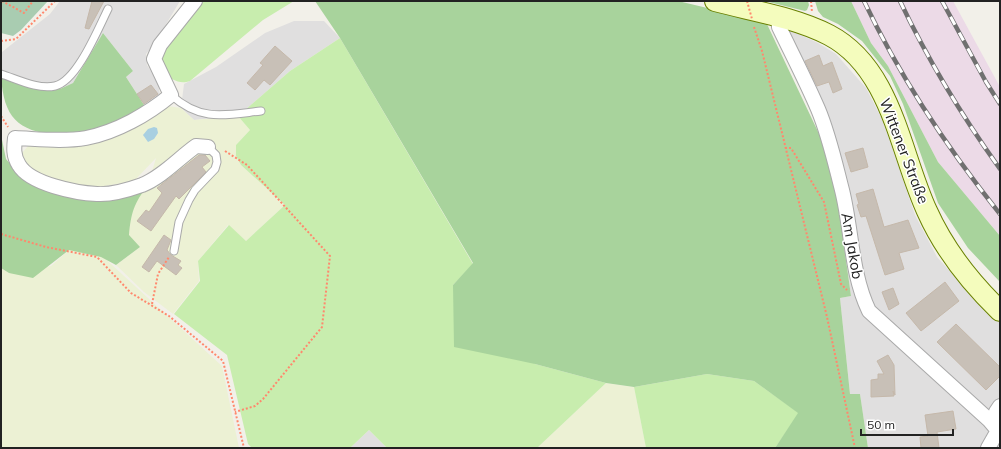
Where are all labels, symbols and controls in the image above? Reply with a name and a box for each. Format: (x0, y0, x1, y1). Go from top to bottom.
street label: Wittener Straße (876, 95, 933, 206)
street label: Am Jakob (837, 211, 868, 281)
scale bar (861, 411, 953, 437)
text: 50 m (867, 417, 895, 432)

